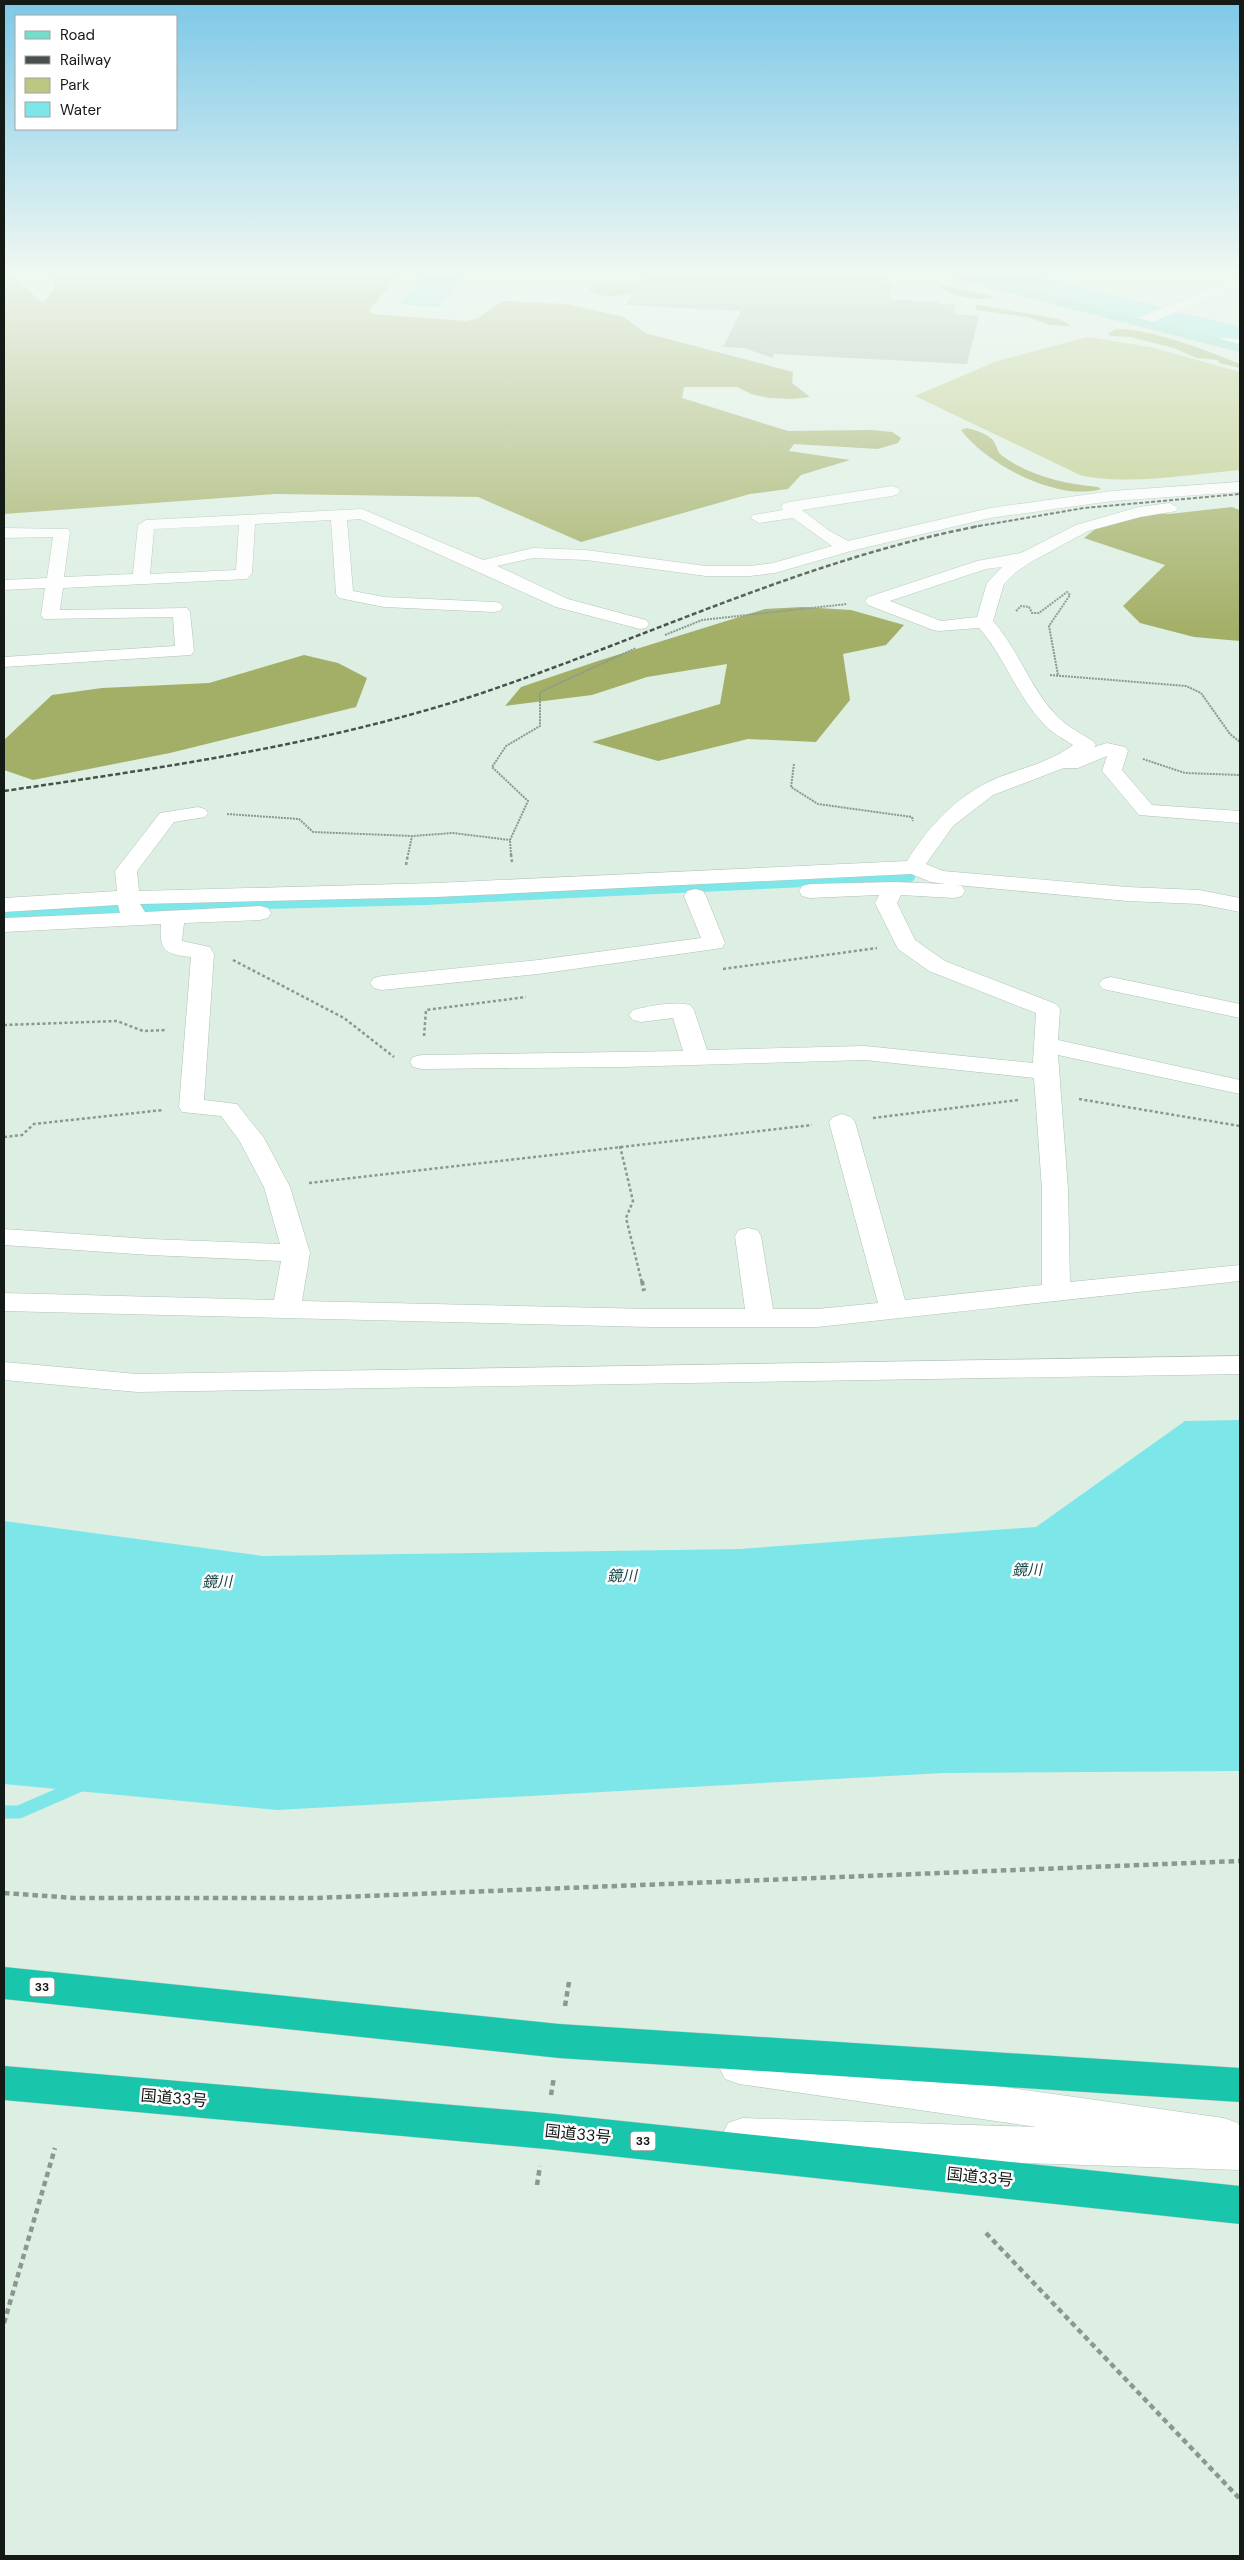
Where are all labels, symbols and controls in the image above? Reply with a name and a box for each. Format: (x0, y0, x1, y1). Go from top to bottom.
legend (15, 15, 178, 130)
text: Road (60, 25, 95, 45)
text: Railway (60, 50, 112, 70)
text: Park (60, 75, 90, 95)
text: Water (60, 100, 102, 120)
water label: 鏡川 (1012, 1560, 1044, 1580)
water label: 鏡川 (607, 1566, 639, 1586)
water label: 鏡川 (202, 1572, 234, 1592)
road number: 33 (30, 1978, 54, 1996)
street label: 国道33号 (140, 2085, 208, 2111)
street label: 国道33号 (544, 2120, 612, 2148)
road number: 33 (630, 2132, 656, 2150)
street label: 国道33号 (946, 2163, 1014, 2191)

